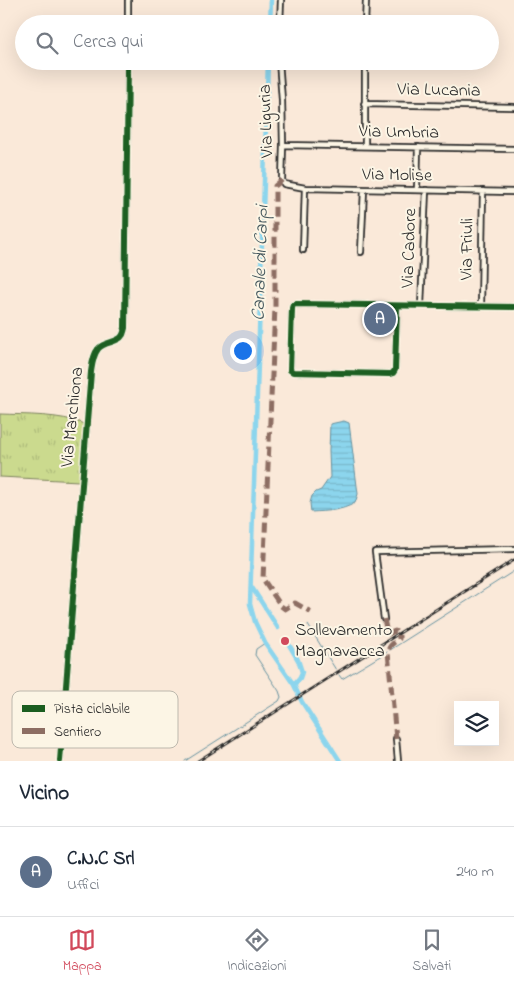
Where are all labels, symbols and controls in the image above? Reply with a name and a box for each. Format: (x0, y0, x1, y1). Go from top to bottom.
search box (15, 15, 499, 70)
icon: search (33, 29, 61, 57)
text: Cerca qui (73, 29, 143, 56)
street label: Via Lucania (396, 77, 481, 105)
street label: Via Liguria (253, 84, 282, 159)
street label: Via Umbria (358, 119, 439, 147)
street label: Via Molise (361, 162, 433, 190)
water label: Canale di Carpi (245, 203, 277, 321)
street label: Via Cadore (396, 207, 424, 289)
street label: Via Friuli (454, 218, 482, 281)
pin: A (364, 300, 396, 338)
your location (230, 338, 256, 364)
street label: Via Marchiona (55, 366, 91, 469)
place label: Sollevamento Magnavacca (295, 618, 392, 666)
marker: Sollevamento Magnavacca (279, 635, 291, 647)
legend (12, 691, 178, 748)
text: Pista ciclabile (54, 699, 131, 720)
map controls (454, 701, 499, 746)
button: layers (454, 701, 499, 746)
text: Sentiero (54, 722, 101, 743)
text: Vicino (20, 779, 69, 809)
text: C.N.C Srl (67, 846, 134, 873)
text: A (31, 860, 41, 884)
text: 240 m (456, 860, 494, 884)
text: Uffici (67, 873, 99, 897)
tab: Mappa (63, 926, 102, 977)
tab: Indicazioni (227, 926, 287, 977)
tab: Salvati (412, 926, 451, 977)

